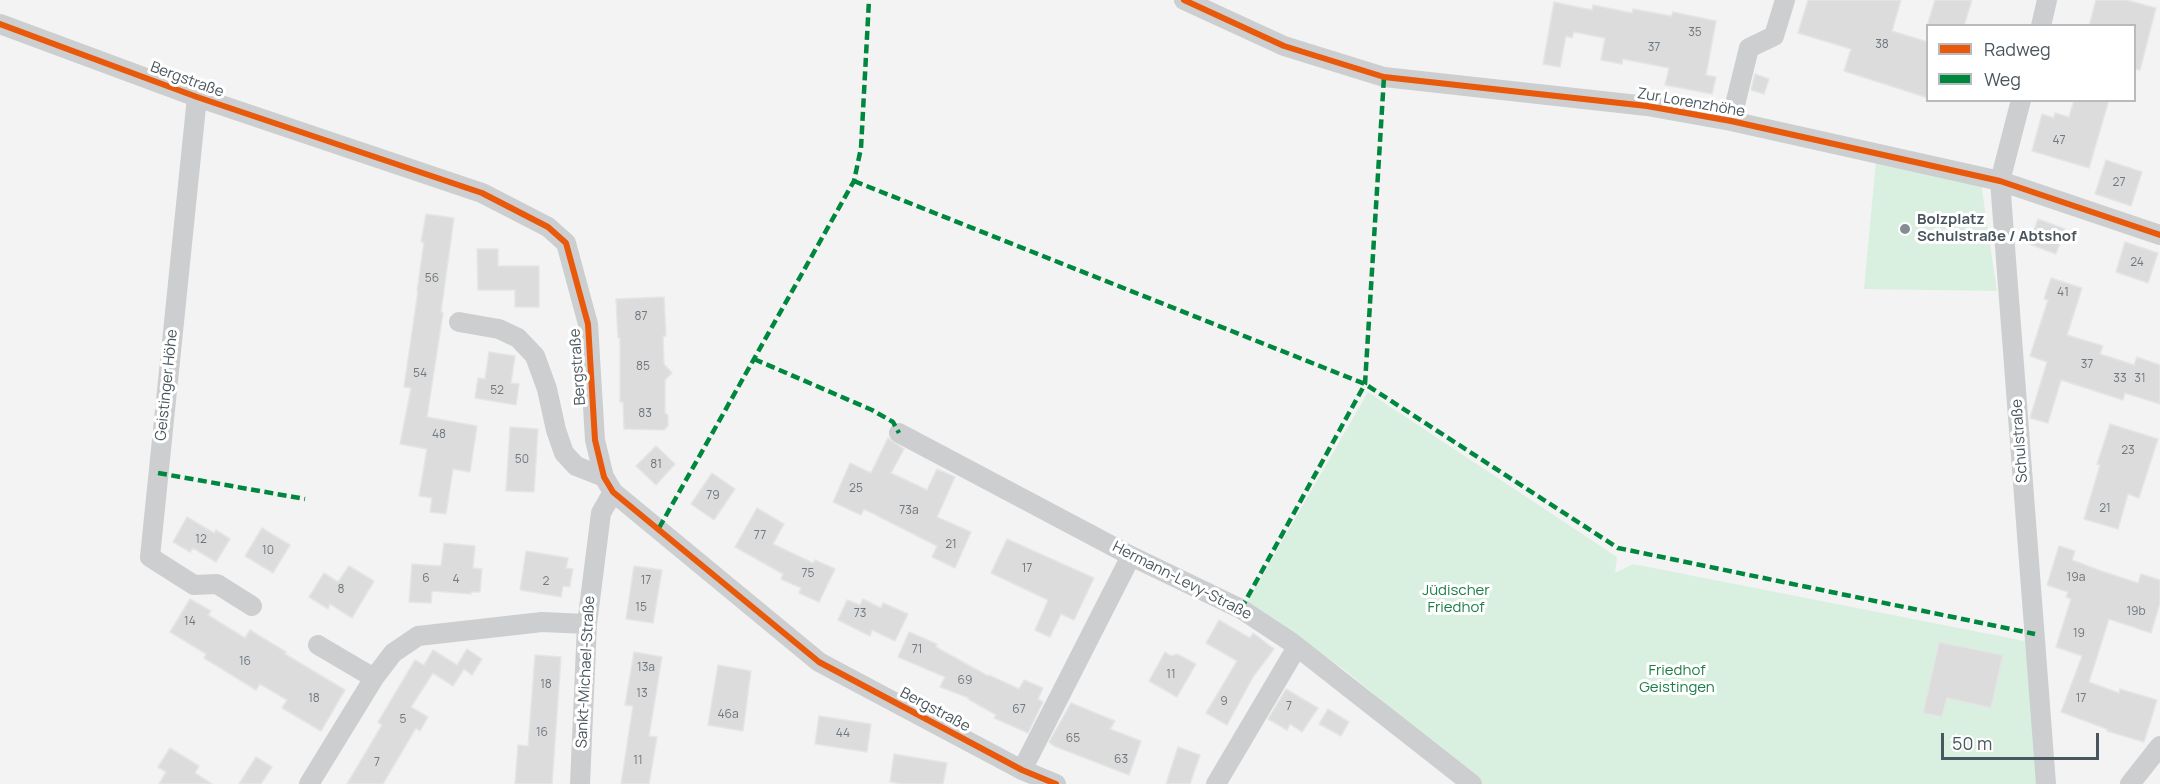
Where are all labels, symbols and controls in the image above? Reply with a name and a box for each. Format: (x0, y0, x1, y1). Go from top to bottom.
legend (1926, 24, 2136, 102)
house number: 35 (1688, 26, 1702, 40)
text: Radweg (1984, 37, 2051, 61)
house number: 38 (1875, 38, 1889, 52)
house number: 37 (1648, 41, 1660, 55)
street label: Bergstraße (148, 58, 226, 102)
text: Weg (1984, 67, 2021, 91)
street label: Zur Lorenzhöhe (1636, 85, 1746, 121)
house number: 47 (2052, 134, 2066, 148)
house number: 27 (2113, 176, 2125, 190)
place label: Bolzplatz Schulstraße / Abtshof (1917, 211, 2077, 246)
marker: Bolzplatz Schulstraße / Abtshof (1898, 222, 1912, 236)
house number: 24 (2130, 256, 2144, 270)
house number: 56 (425, 272, 439, 286)
house number: 41 (2057, 286, 2069, 300)
house number: 87 (635, 310, 647, 324)
street label: Geistinger Höhe (152, 328, 182, 442)
street label: Bergstraße (566, 328, 590, 406)
house number: 37 (2081, 358, 2093, 372)
house number: 85 (636, 360, 650, 374)
house number: 54 (413, 367, 427, 381)
house number: 33 (2113, 372, 2127, 386)
house number: 31 (2134, 372, 2146, 386)
house number: 52 (490, 384, 504, 398)
street label: Schulstraße (2008, 399, 2032, 483)
house number: 83 (638, 407, 652, 421)
house number: 48 (432, 428, 446, 442)
house number: 23 (2121, 444, 2135, 458)
house number: 50 (515, 453, 529, 467)
house number: 81 (650, 458, 662, 472)
house number: 25 (849, 482, 863, 496)
house number: 79 (706, 489, 720, 503)
house number: 21 (2099, 502, 2111, 516)
house number: 73a (899, 504, 919, 518)
house number: 77 (754, 529, 766, 543)
house number: 12 (195, 533, 207, 547)
house number: 21 (945, 538, 957, 552)
street label: Hermann-Levy-Straße (1109, 538, 1255, 624)
house number: 10 (262, 544, 274, 558)
house number: 17 (1022, 562, 1032, 576)
house number: 75 (802, 567, 814, 581)
house number: 19a (2067, 571, 2085, 585)
house number: 6 (422, 572, 430, 586)
house number: 4 (452, 573, 460, 587)
house number: 17 (641, 574, 651, 588)
house number: 2 (543, 575, 549, 589)
park label: Jüdischer Friedhof (1422, 582, 1490, 617)
house number: 8 (338, 583, 344, 597)
street label: Sankt-Michael-Straße (573, 595, 599, 749)
house number: 15 (635, 601, 647, 615)
house number: 19b (2126, 605, 2146, 619)
house number: 73 (854, 607, 866, 621)
house number: 14 (184, 615, 196, 629)
house number: 19 (2073, 627, 2085, 641)
house number: 71 (912, 643, 922, 657)
house number: 16 (239, 655, 251, 669)
house number: 13a (637, 661, 655, 675)
park label: Friedhof Geistingen (1639, 662, 1715, 697)
house number: 11 (1166, 668, 1176, 682)
house number: 69 (958, 674, 972, 688)
house number: 18 (540, 678, 552, 692)
street label: Bergstraße (897, 684, 973, 736)
house number: 13 (636, 687, 648, 701)
house number: 18 (308, 692, 320, 706)
house number: 17 (2076, 692, 2086, 706)
house number: 9 (1220, 695, 1228, 709)
house number: 7 (1286, 700, 1292, 714)
house number: 67 (1012, 703, 1026, 717)
house number: 46a (717, 708, 739, 722)
house number: 5 (400, 713, 406, 727)
scale bar (1944, 721, 2102, 759)
house number: 16 (536, 726, 548, 740)
house number: 44 (836, 727, 850, 741)
text: 50 m (1952, 731, 1992, 755)
house number: 65 (1066, 732, 1080, 746)
house number: 63 (1114, 753, 1128, 767)
house number: 11 (633, 754, 643, 768)
house number: 7 (374, 756, 380, 770)

